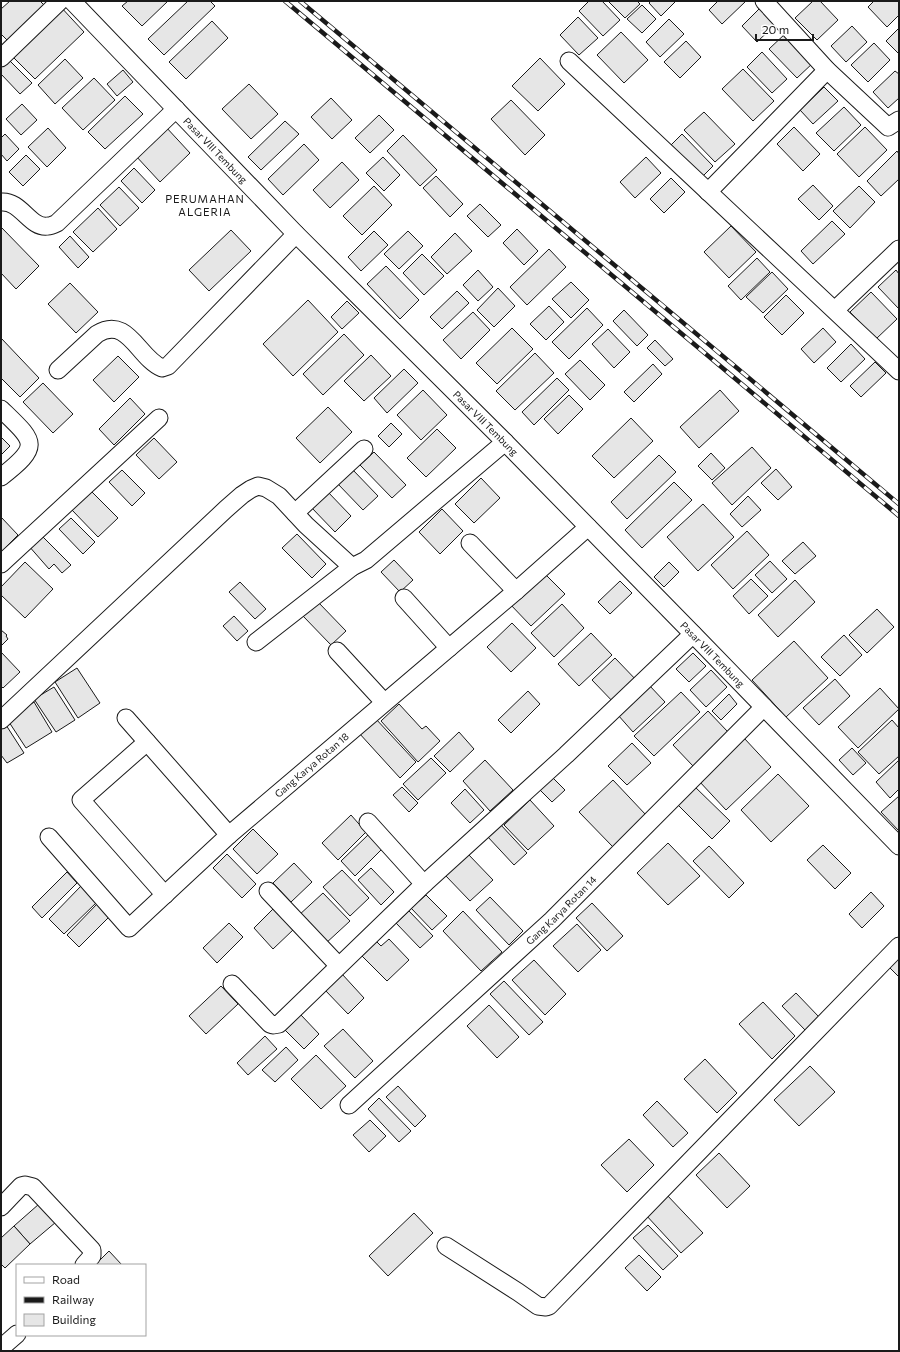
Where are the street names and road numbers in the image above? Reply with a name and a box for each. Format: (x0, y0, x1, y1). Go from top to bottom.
street label: Pasar VIII Tembung (181, 115, 250, 186)
street label: Pasar VIII Tembung (451, 388, 521, 458)
street label: Pasar VIII Tembung (678, 619, 748, 690)
street label: Gang Karya Rotan 18 (272, 730, 351, 800)
street label: Gang Karya Rotan 14 (523, 873, 599, 947)

